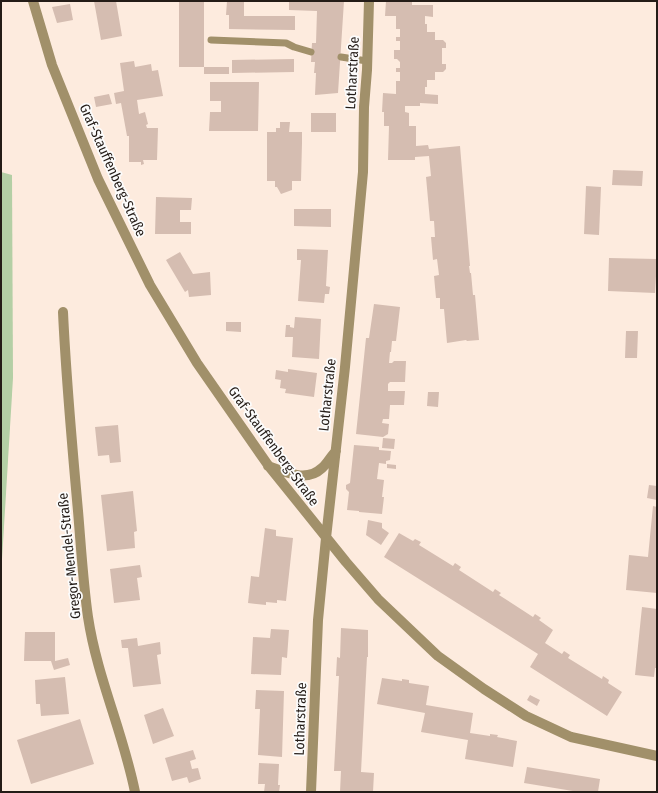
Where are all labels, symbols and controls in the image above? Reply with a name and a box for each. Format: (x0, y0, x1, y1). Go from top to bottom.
street label: Lotharstraße (342, 36, 363, 110)
street label: Graf-Stauffenberg-Straße (76, 101, 150, 239)
street label: Lotharstraße (315, 358, 340, 432)
street label: Graf-Stauffenberg-Straße (225, 383, 323, 509)
street label: Gregor-Mendel-Straße (54, 492, 85, 620)
street label: Lotharstraße (291, 682, 310, 756)

